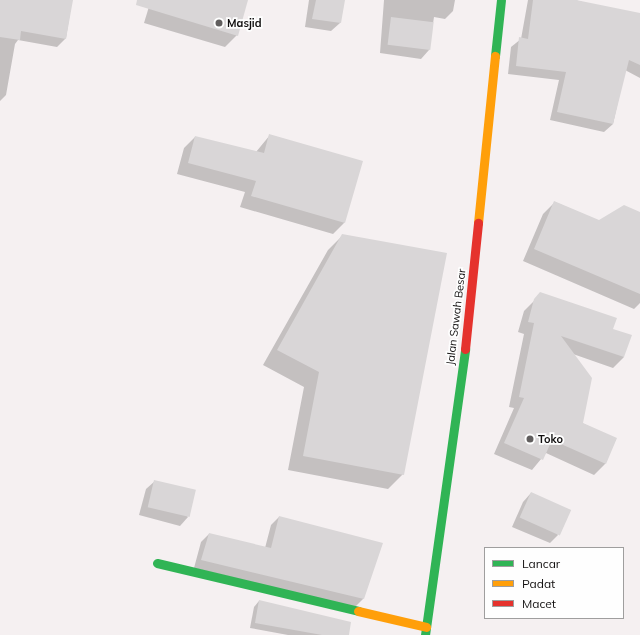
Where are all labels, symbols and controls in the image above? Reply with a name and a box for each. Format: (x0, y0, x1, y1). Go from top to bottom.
place label: Masjid (227, 16, 261, 30)
marker: Masjid (214, 18, 224, 28)
street label: Jalan Sawah Besar (444, 268, 468, 366)
place label: Toko (538, 432, 563, 446)
marker: Toko (525, 434, 535, 444)
legend (484, 547, 624, 619)
text: Lancar (522, 556, 560, 571)
text: Padat (522, 576, 555, 591)
text: Macet (522, 596, 556, 611)

